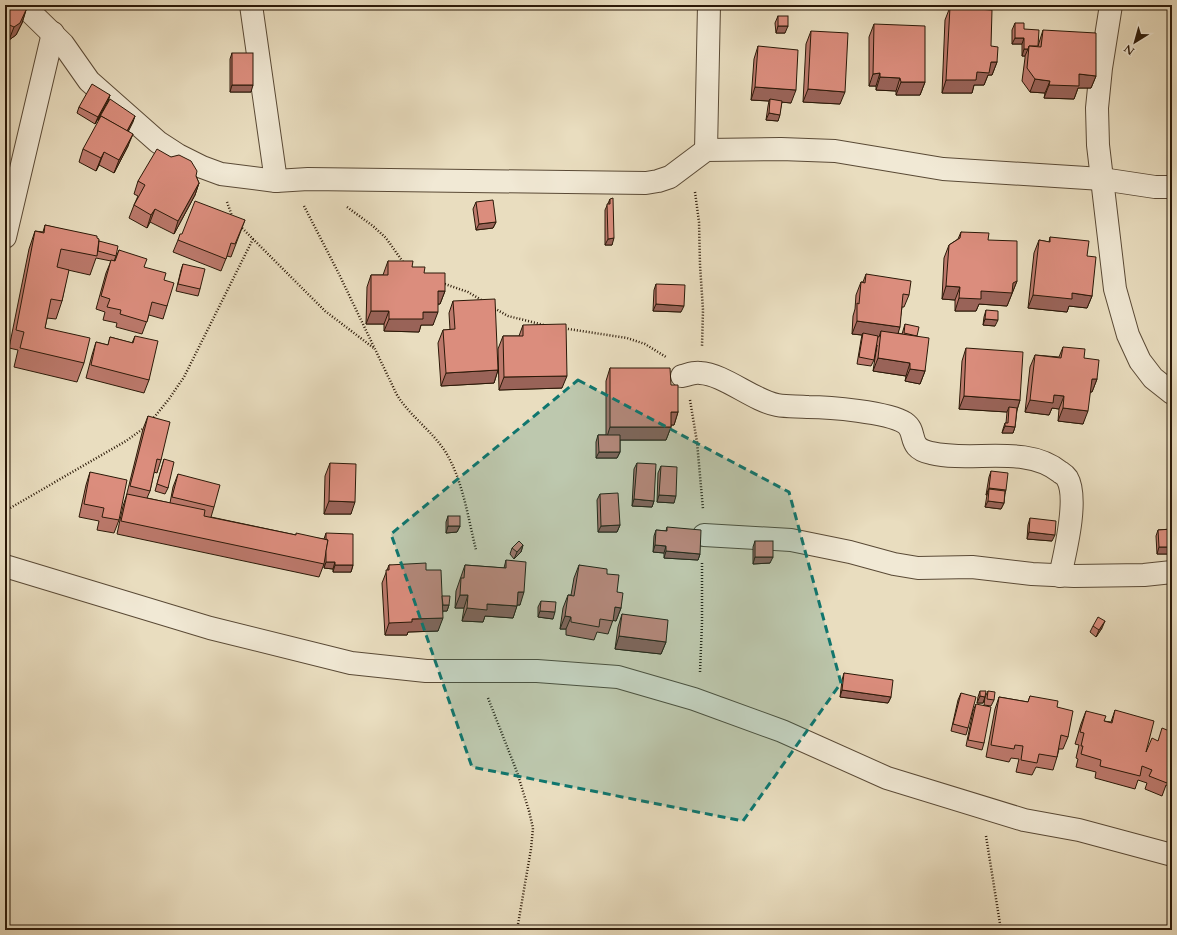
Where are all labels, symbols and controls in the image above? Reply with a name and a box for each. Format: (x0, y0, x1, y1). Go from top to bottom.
north arrow (1115, 22, 1155, 62)
text: N (1121, 40, 1138, 58)

